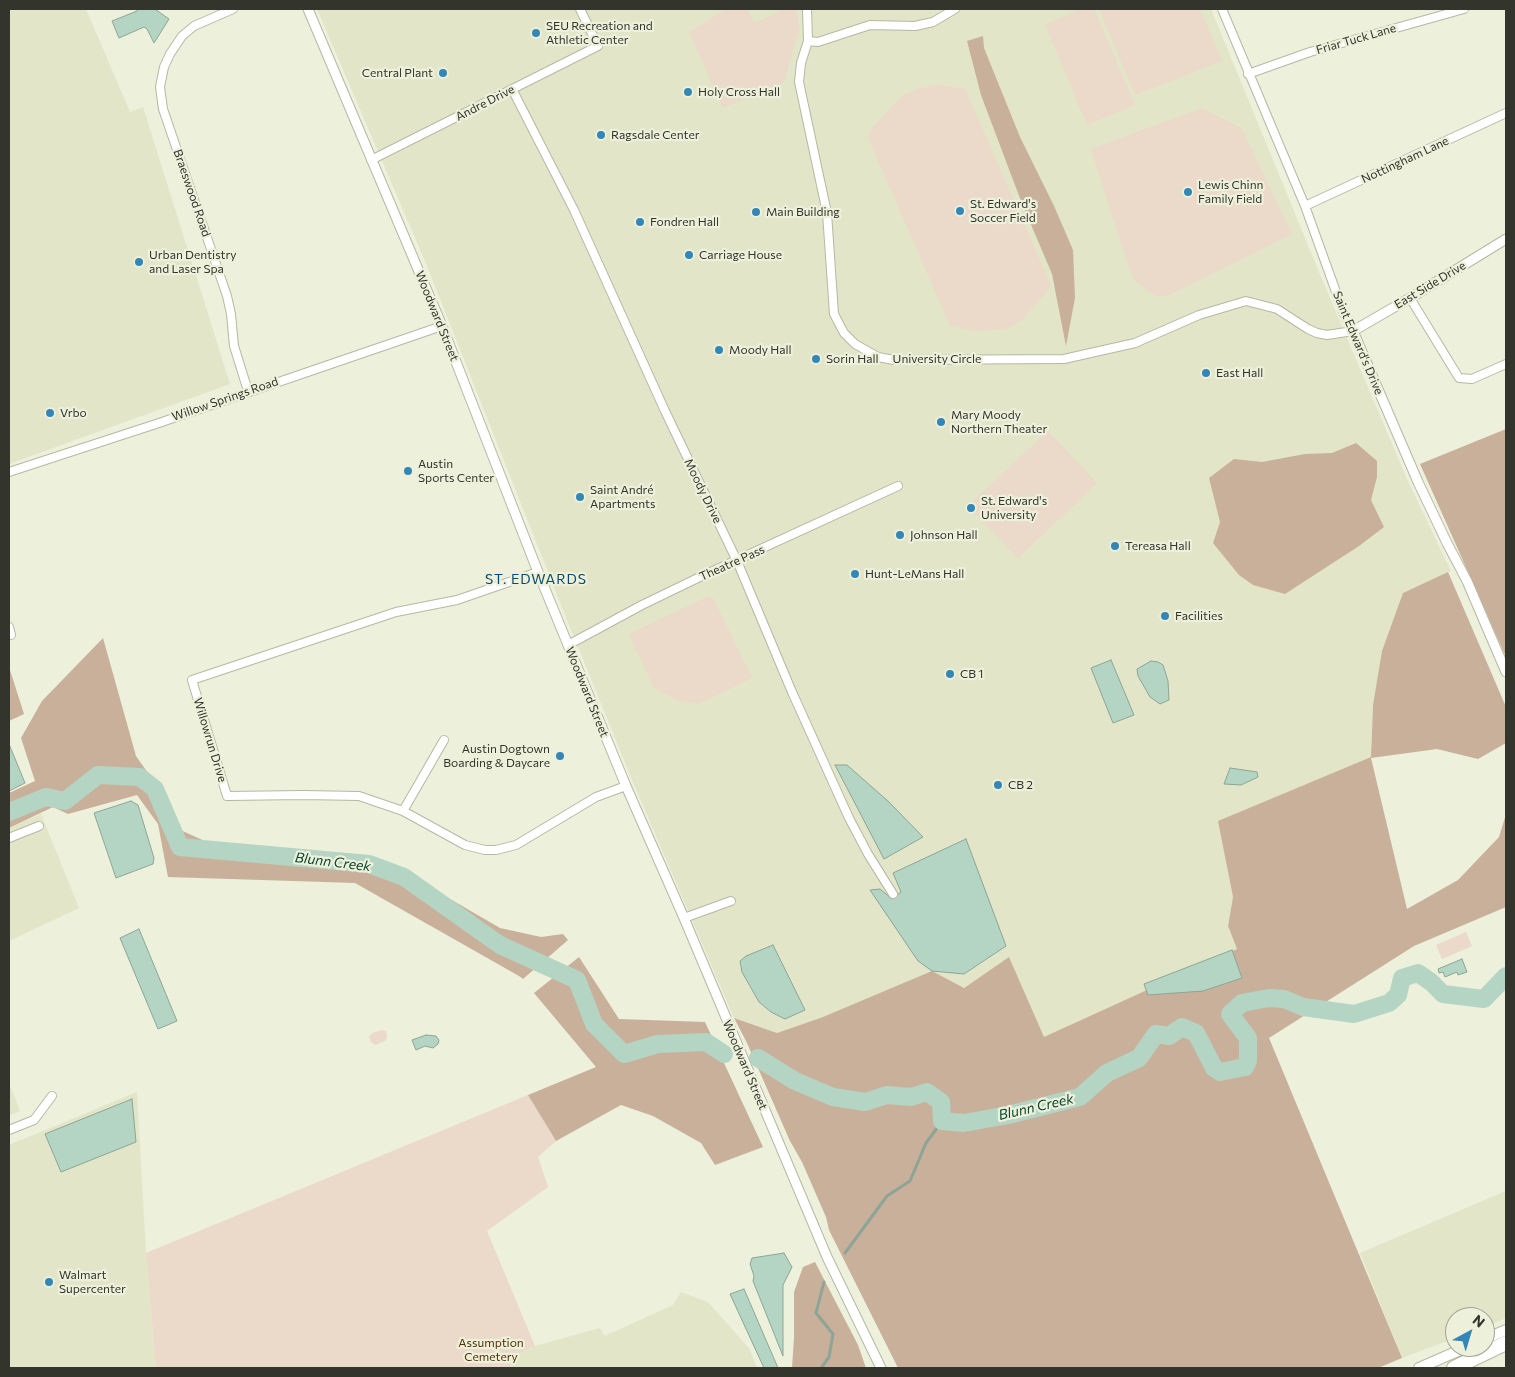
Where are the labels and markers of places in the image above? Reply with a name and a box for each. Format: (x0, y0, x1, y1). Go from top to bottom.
place label: SEU Recreation and Athletic Center (546, 19, 653, 47)
marker: SEU Recreation and Athletic Center (530, 27, 542, 39)
place label: Central Plant (362, 66, 433, 80)
marker: Central Plant (437, 67, 449, 79)
place label: Holy Cross Hall (698, 85, 780, 99)
marker: Holy Cross Hall (682, 86, 694, 98)
place label: Ragsdale Center (611, 128, 700, 142)
marker: Ragsdale Center (595, 129, 607, 141)
place label: Lewis Chinn Family Field (1198, 178, 1263, 206)
marker: Lewis Chinn Family Field (1182, 186, 1194, 198)
place label: St. Edward's Soccer Field (970, 197, 1036, 225)
place label: Main Building (766, 205, 840, 219)
marker: St. Edward's Soccer Field (954, 205, 966, 217)
marker: Main Building (750, 206, 762, 218)
place label: Fondren Hall (650, 215, 719, 229)
marker: Fondren Hall (634, 216, 646, 228)
place label: Urban Dentistry and Laser Spa (149, 248, 237, 276)
place label: Carriage House (699, 248, 782, 262)
marker: Carriage House (683, 249, 695, 261)
marker: Urban Dentistry and Laser Spa (133, 256, 145, 268)
place label: Moody Hall (729, 343, 792, 357)
marker: Moody Hall (713, 344, 725, 356)
place label: Sorin Hall (826, 352, 879, 366)
marker: Sorin Hall (810, 353, 822, 365)
place label: East Hall (1216, 366, 1263, 380)
marker: East Hall (1200, 367, 1212, 379)
place label: Vrbo (60, 406, 87, 420)
marker: Vrbo (44, 407, 56, 419)
place label: Mary Moody Northern Theater (951, 408, 1047, 436)
marker: Mary Moody Northern Theater (935, 416, 947, 428)
place label: Austin Sports Center (418, 457, 494, 485)
marker: Austin Sports Center (402, 465, 414, 477)
place label: Saint André Apartments (590, 483, 655, 511)
marker: Saint André Apartments (574, 491, 586, 503)
place label: St. Edward's University (981, 494, 1047, 522)
marker: St. Edward's University (965, 502, 977, 514)
place label: Johnson Hall (910, 528, 978, 542)
marker: Johnson Hall (894, 529, 906, 541)
place label: Tereasa Hall (1125, 539, 1191, 553)
marker: Tereasa Hall (1109, 540, 1121, 552)
place label: Hunt-LeMans Hall (865, 567, 964, 581)
marker: Hunt-LeMans Hall (849, 568, 861, 580)
place label: Facilities (1175, 609, 1223, 623)
marker: Facilities (1159, 610, 1171, 622)
place label: CB 1 (960, 667, 983, 681)
marker: CB 1 (944, 668, 956, 680)
place label: Austin Dogtown Boarding & Daycare (443, 742, 550, 770)
marker: Austin Dogtown Boarding & Daycare (554, 750, 566, 762)
place label: CB 2 (1008, 778, 1033, 792)
marker: CB 2 (992, 779, 1004, 791)
place label: Walmart Supercenter (59, 1268, 126, 1296)
marker: Walmart Supercenter (43, 1276, 55, 1288)

